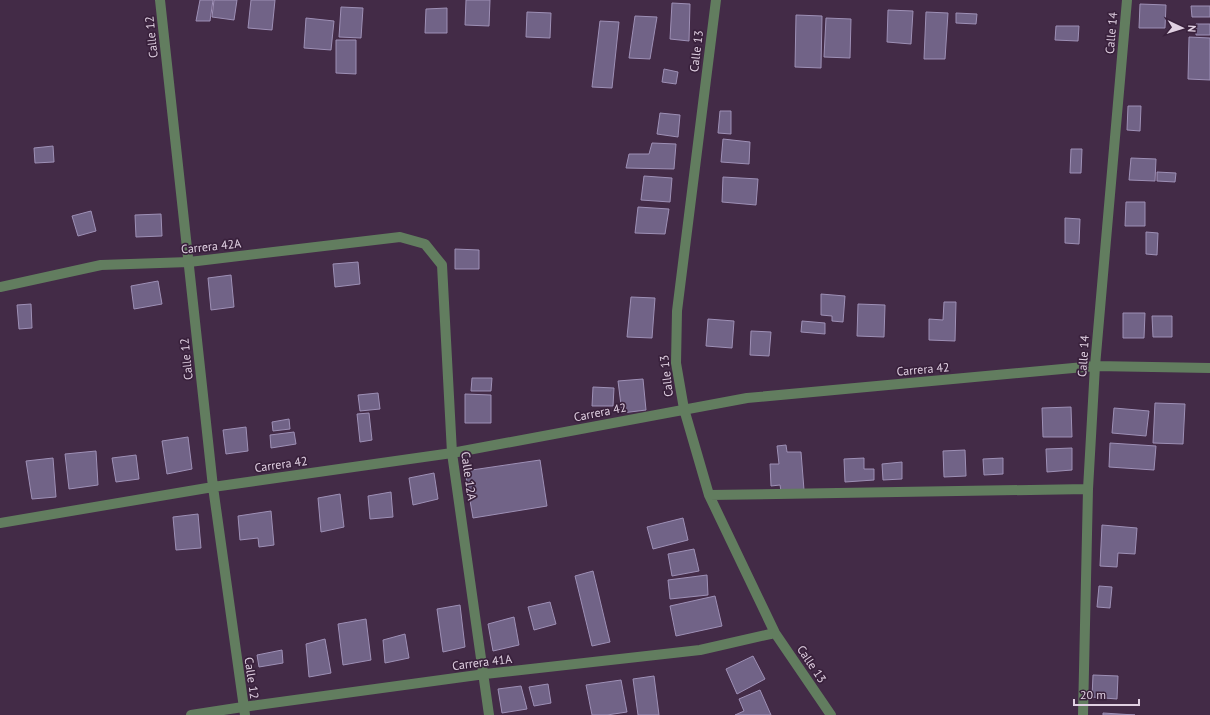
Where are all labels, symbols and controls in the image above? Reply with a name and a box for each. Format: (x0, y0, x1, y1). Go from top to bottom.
north arrow (1162, 8, 1202, 48)
street label: Calle 14 (1102, 11, 1120, 55)
street label: Calle 12 (141, 15, 161, 59)
text: N (1185, 25, 1199, 33)
street label: Calle 13 (686, 29, 706, 73)
street label: Carrera 42A (180, 235, 242, 257)
street label: Calle 14 (1074, 334, 1092, 377)
street label: Calle 12 (176, 337, 196, 381)
street label: Calle 13 (656, 354, 676, 398)
street label: Carrera 42 (896, 359, 950, 379)
street label: Carrera 42 (572, 400, 628, 424)
street label: Calle 12A (458, 451, 480, 501)
street label: Carrera 42 (254, 453, 308, 475)
street label: Calle 13 (794, 642, 830, 686)
street label: Carrera 41A (451, 651, 513, 673)
street label: Calle 12 (242, 656, 262, 700)
scale bar (1074, 681, 1139, 707)
text: 20 m (1080, 687, 1106, 702)

